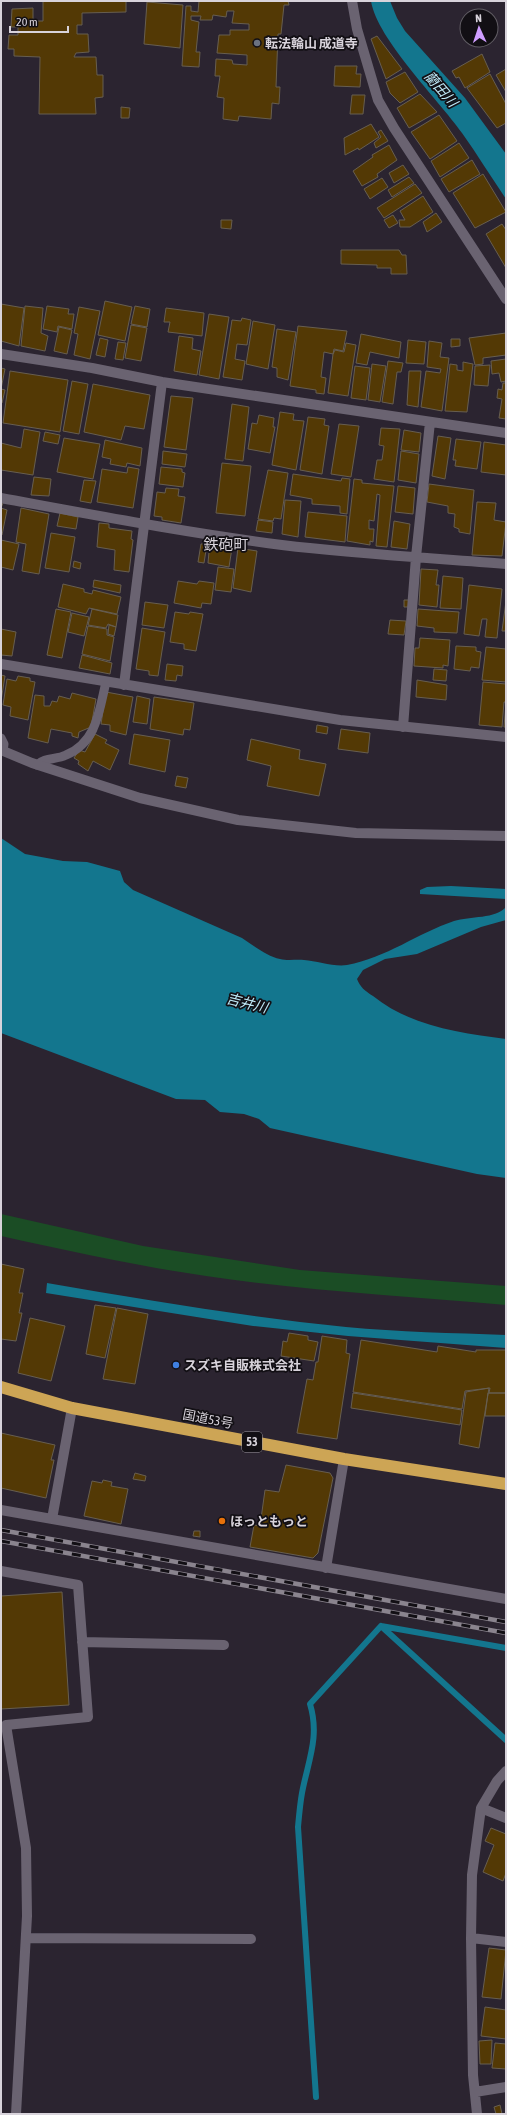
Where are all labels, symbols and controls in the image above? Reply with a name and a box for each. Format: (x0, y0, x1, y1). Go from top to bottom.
scale bar (10, 8, 68, 34)
north arrow (459, 8, 499, 48)
text: N (475, 12, 482, 24)
text: 20 m (16, 15, 38, 29)
place label: 転法輪山 成道寺 (265, 36, 358, 51)
marker: 転法輪山 成道寺 (252, 38, 262, 48)
water label: 藺田川 (421, 68, 462, 112)
district label: 鉄砲町 (203, 536, 249, 553)
water label: 吉井川 (225, 990, 271, 1016)
place label: スズキ自販株式会社 (184, 1358, 301, 1373)
marker: スズキ自販株式会社 (171, 1360, 181, 1370)
street label: 国道53号 (181, 1407, 235, 1431)
road number: 53 (242, 1432, 262, 1452)
place label: ほっともっと (230, 1514, 308, 1529)
marker: ほっともっと (217, 1516, 227, 1526)

